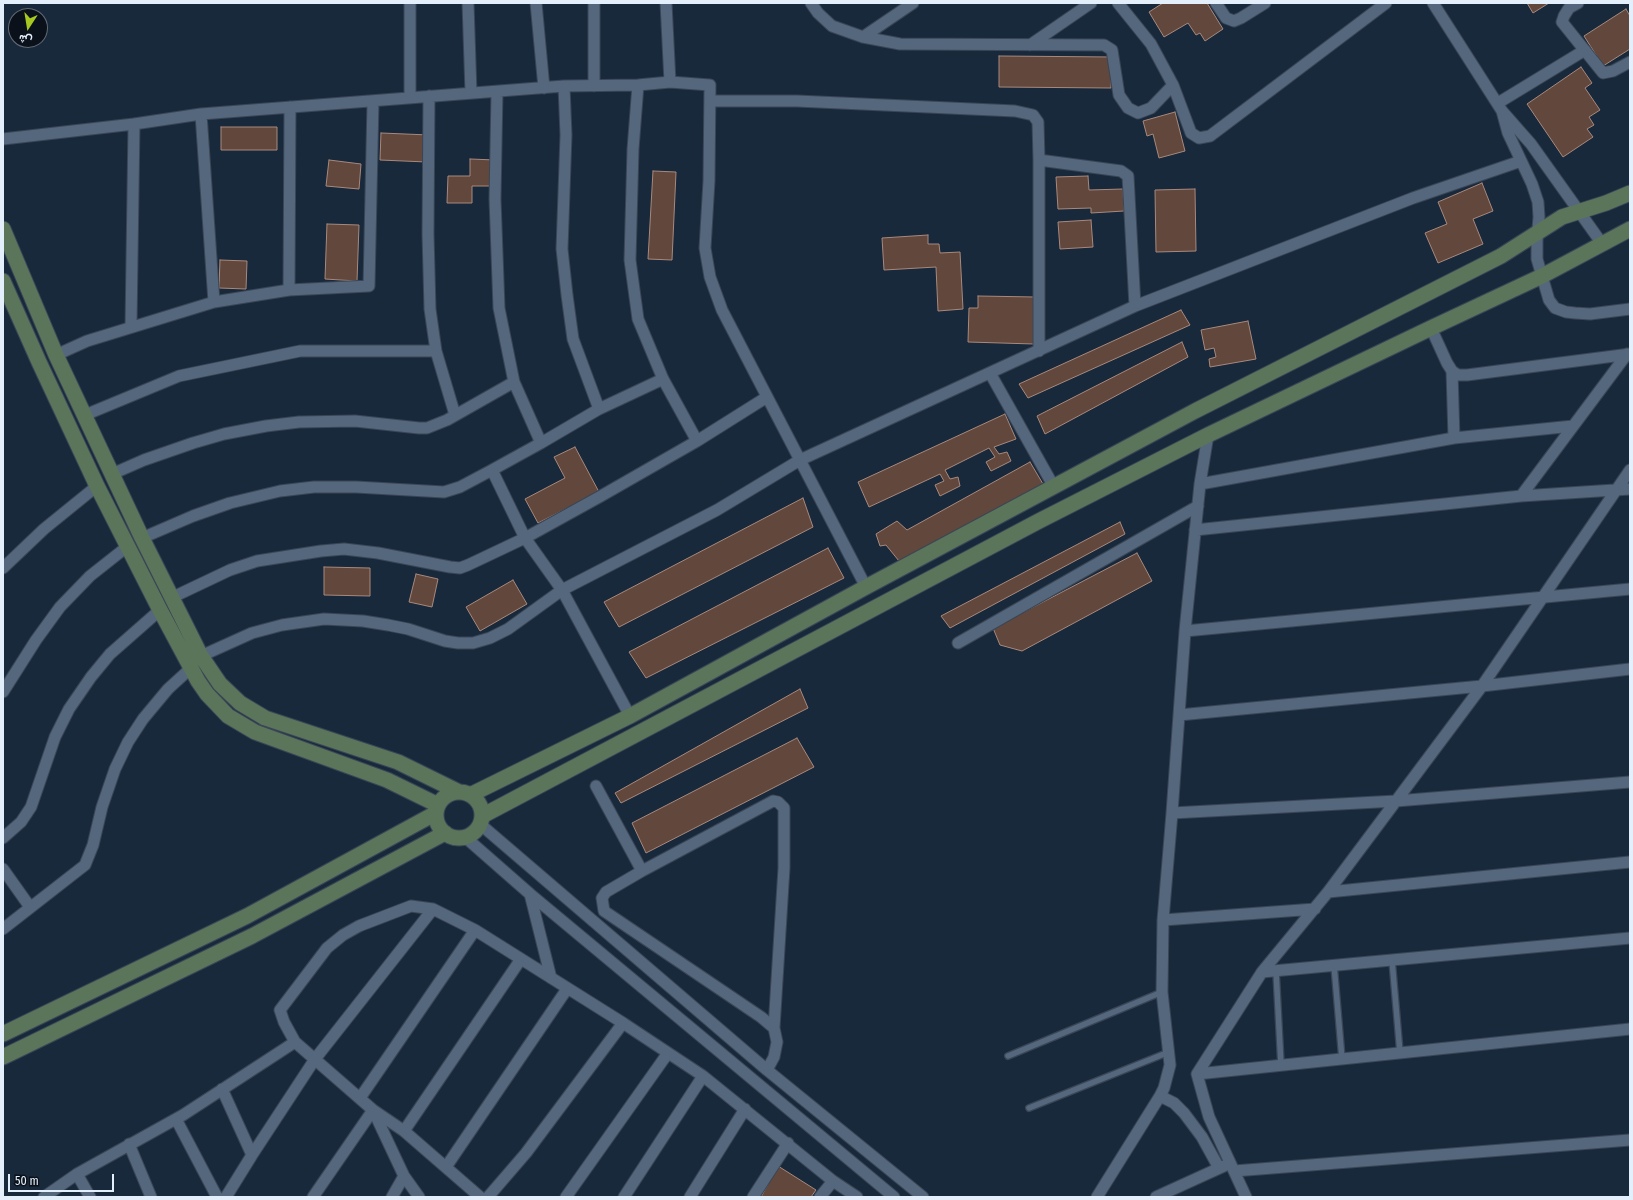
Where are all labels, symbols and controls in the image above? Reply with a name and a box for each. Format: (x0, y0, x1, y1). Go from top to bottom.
north arrow (8, 8, 48, 48)
text: ش (18, 32, 33, 47)
scale bar (10, 1166, 116, 1192)
text: 50 m (15, 1174, 39, 1188)

